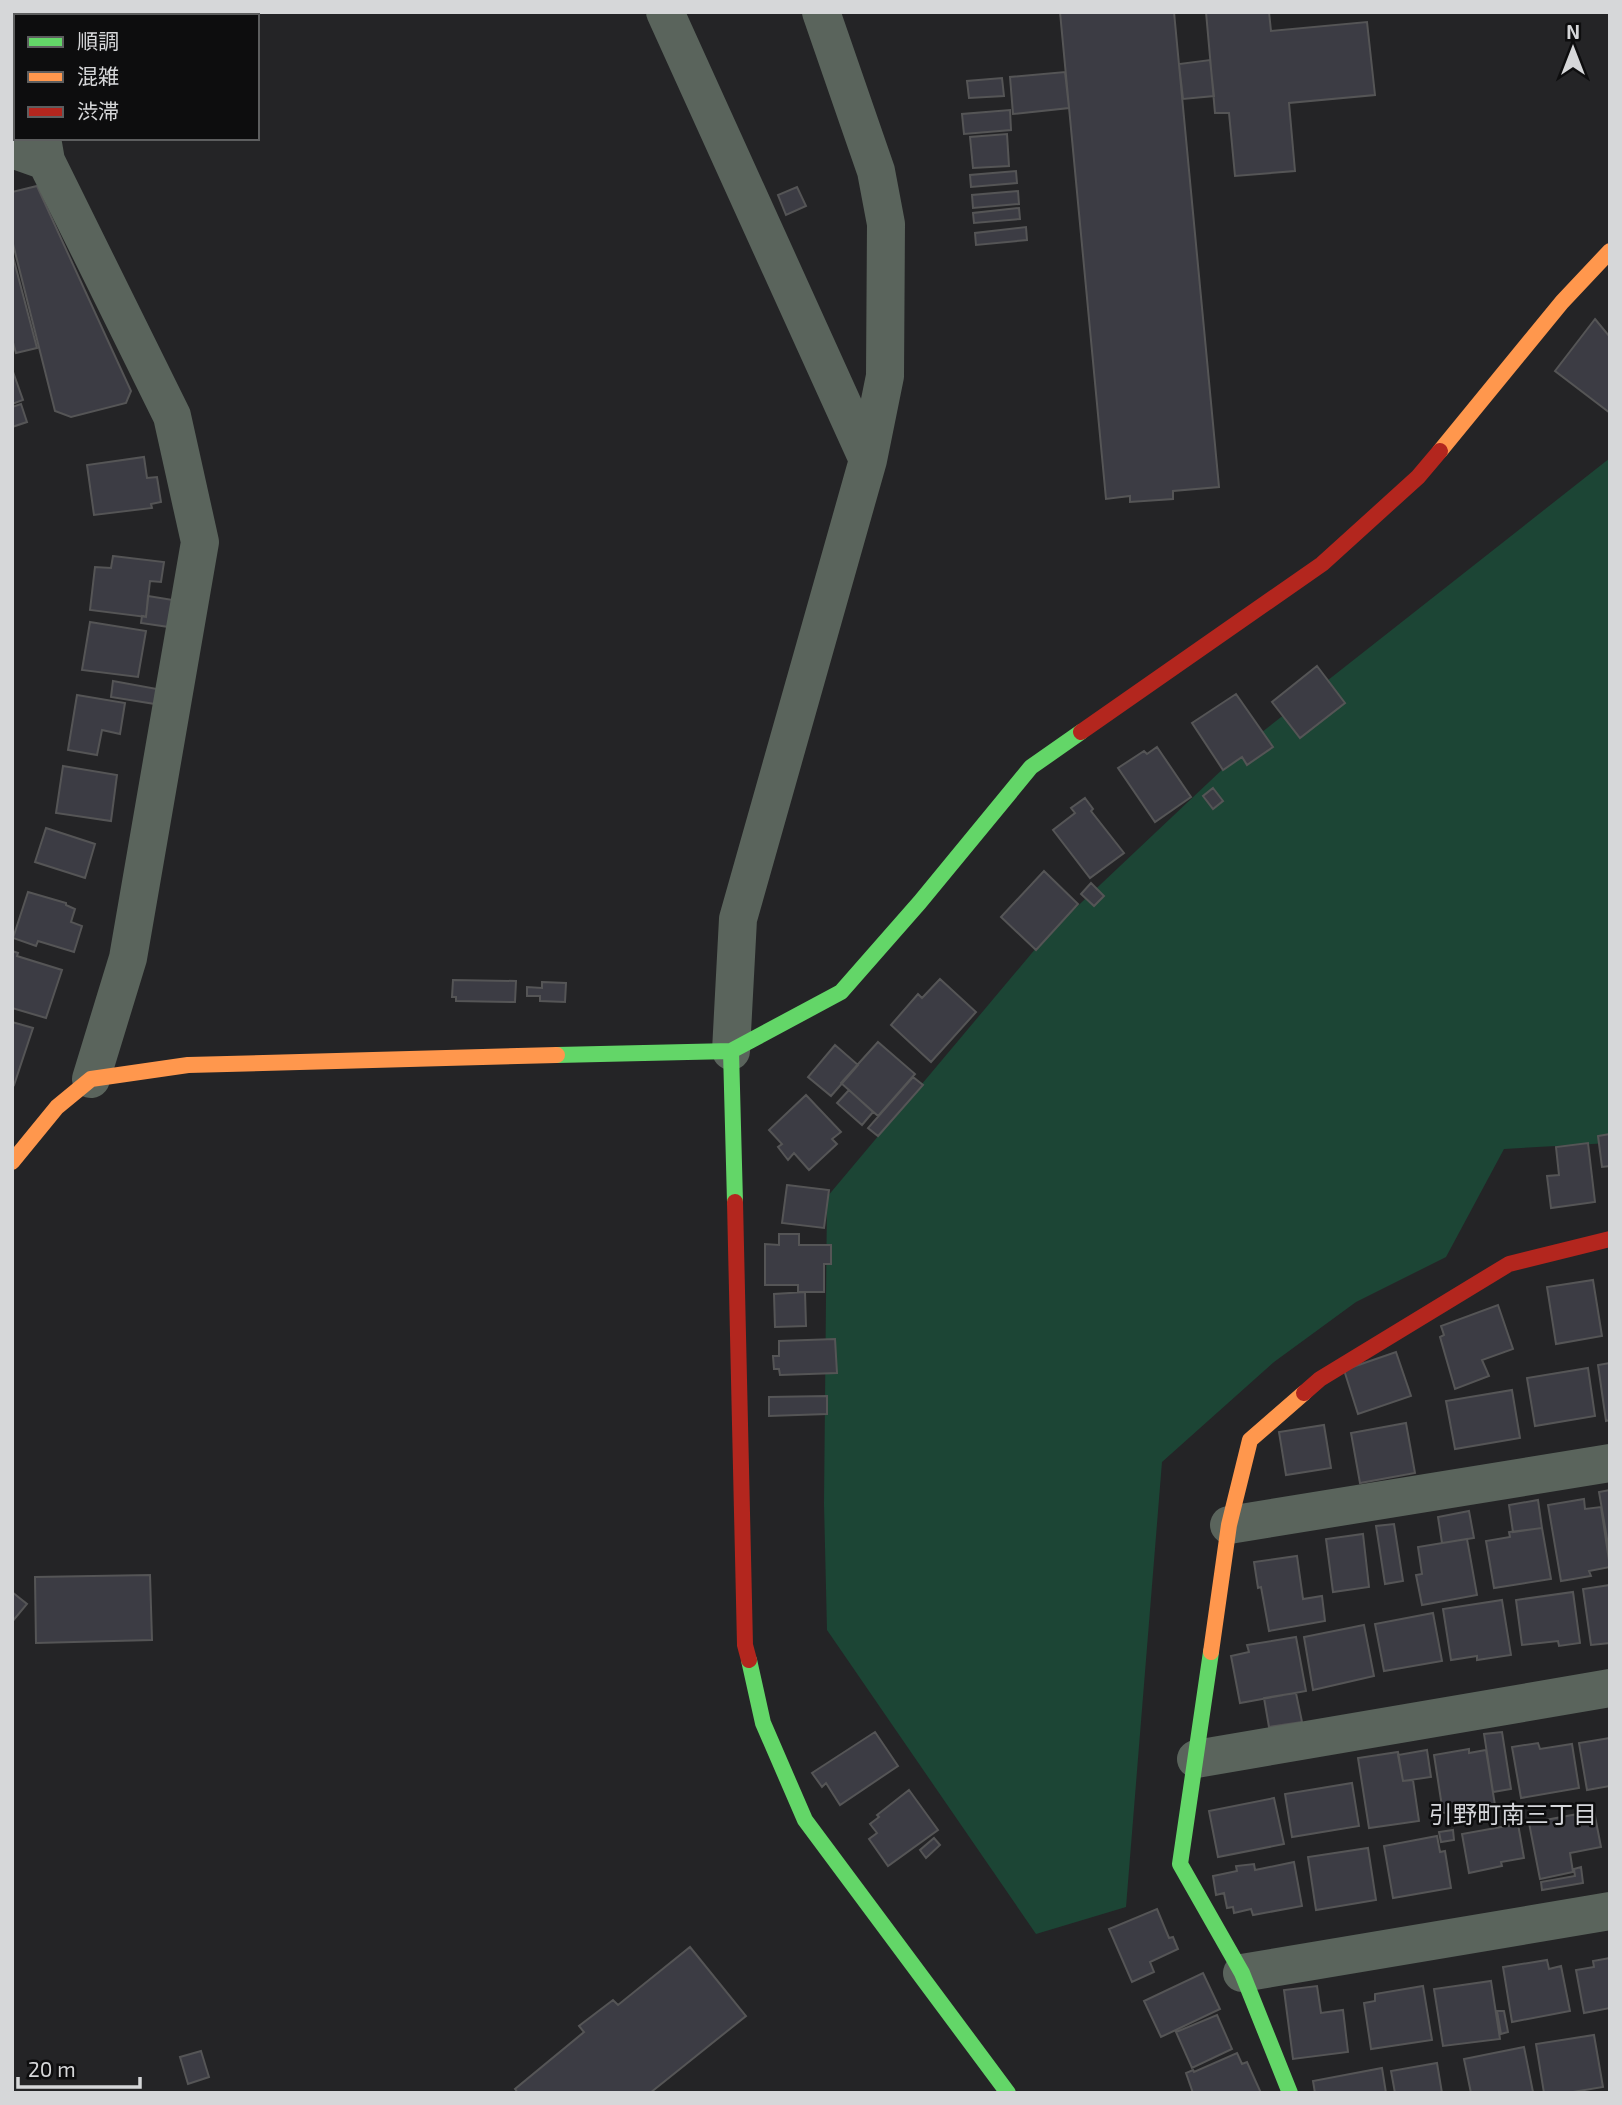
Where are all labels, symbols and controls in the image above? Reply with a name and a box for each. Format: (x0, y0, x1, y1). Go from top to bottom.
legend (14, 14, 259, 140)
north arrow (1538, 14, 1608, 84)
text: N (1566, 20, 1580, 43)
text: 順調 (77, 28, 119, 53)
text: 混雑 (77, 63, 119, 88)
text: 渋滞 (77, 98, 119, 123)
district label: 引野町南三丁目 (1429, 1799, 1597, 1828)
scale bar (18, 2046, 140, 2090)
text: 20 m (28, 2056, 76, 2081)

